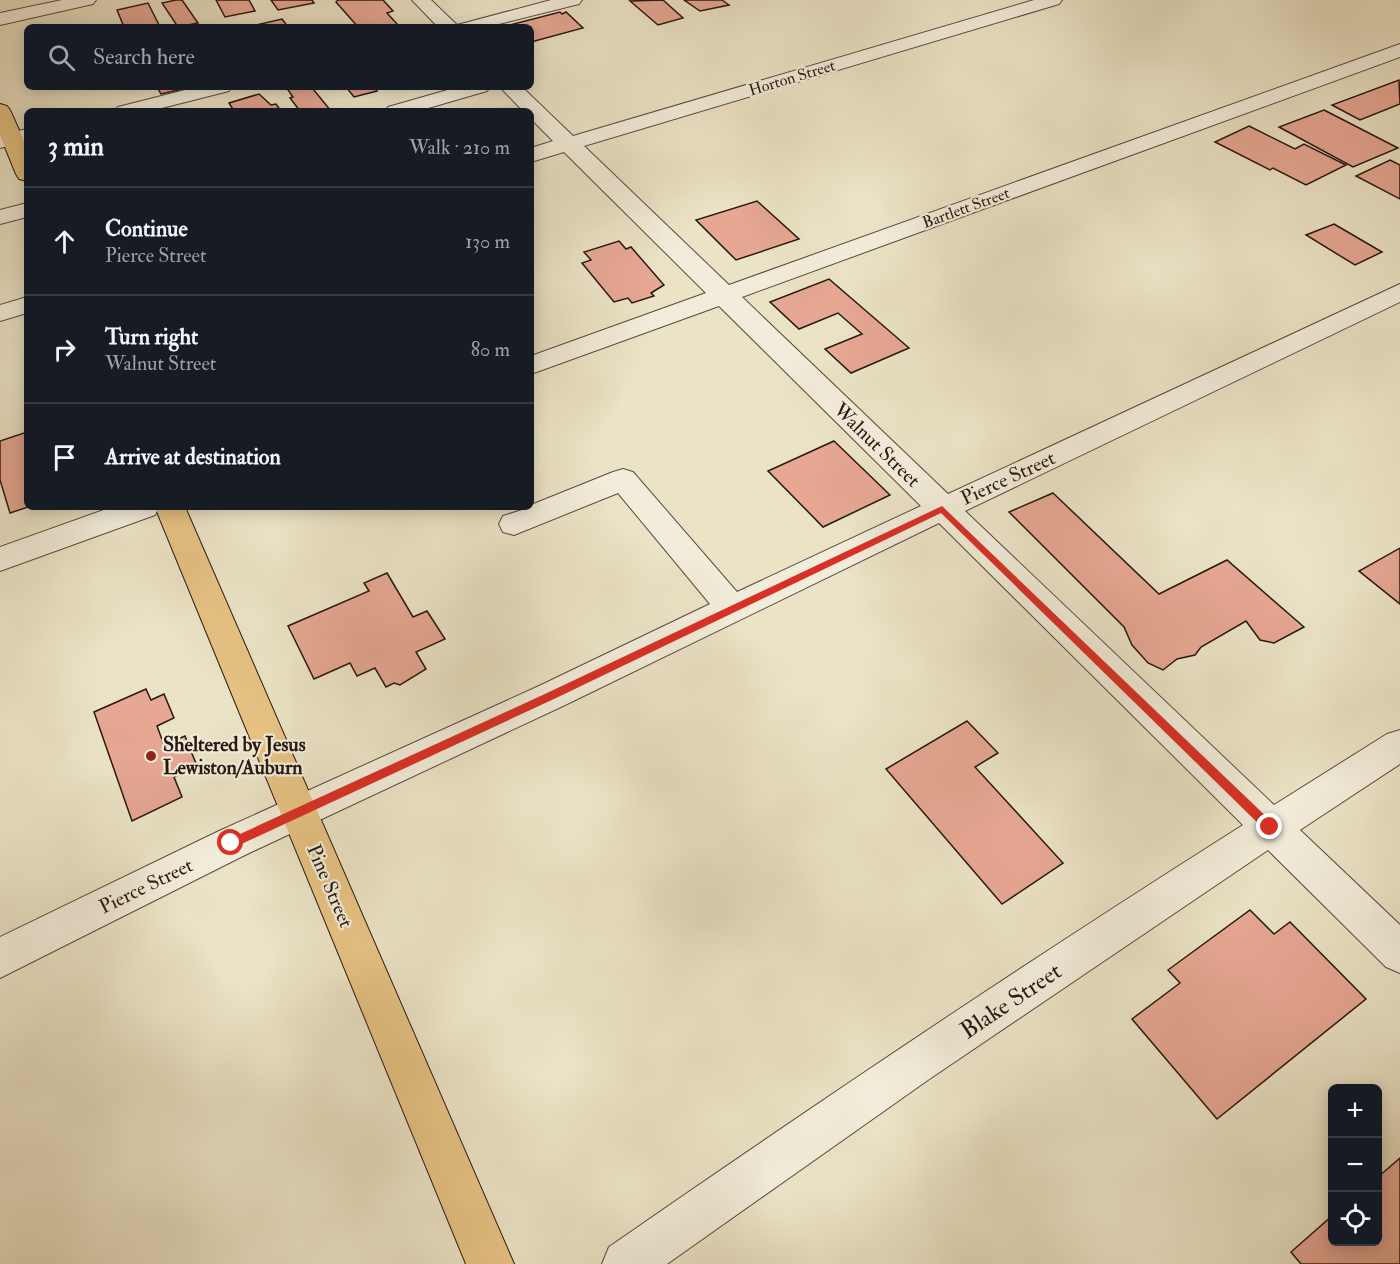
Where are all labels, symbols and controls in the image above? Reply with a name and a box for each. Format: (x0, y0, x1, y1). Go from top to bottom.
search box (24, 24, 534, 90)
icon: search (45, 41, 78, 74)
text: Search here (93, 43, 195, 71)
street label: Horton Street (746, 55, 838, 101)
text: 3 min (48, 131, 104, 163)
text: Walk · 210 m (409, 135, 510, 160)
street label: Bartlett Street (920, 183, 1012, 233)
text: Continue (105, 215, 188, 243)
icon: ahead (48, 225, 81, 258)
text: 130 m (465, 229, 510, 254)
text: Pierce Street (105, 243, 206, 268)
text: Turn right (105, 323, 198, 351)
icon: right (48, 333, 81, 366)
text: 80 m (471, 337, 510, 362)
text: Walnut Street (105, 351, 216, 376)
street label: Walnut Street (828, 397, 926, 493)
icon: arrive (48, 441, 81, 474)
text: Arrive at destination (105, 443, 281, 471)
street label: Pierce Street (957, 445, 1060, 511)
place label: Sheltered by Jesus Lewiston/Auburn (163, 732, 306, 780)
marker: Sheltered by Jesus Lewiston/Auburn (144, 749, 158, 763)
route end (1256, 813, 1282, 839)
route start (217, 829, 243, 855)
street label: Pine Street (301, 841, 359, 932)
street label: Pierce Street (95, 852, 198, 919)
street label: Blake Street (954, 956, 1068, 1046)
map controls (1328, 1084, 1382, 1246)
button: + (1328, 1084, 1382, 1138)
button: − (1328, 1138, 1382, 1192)
button: locate (1328, 1192, 1382, 1246)

